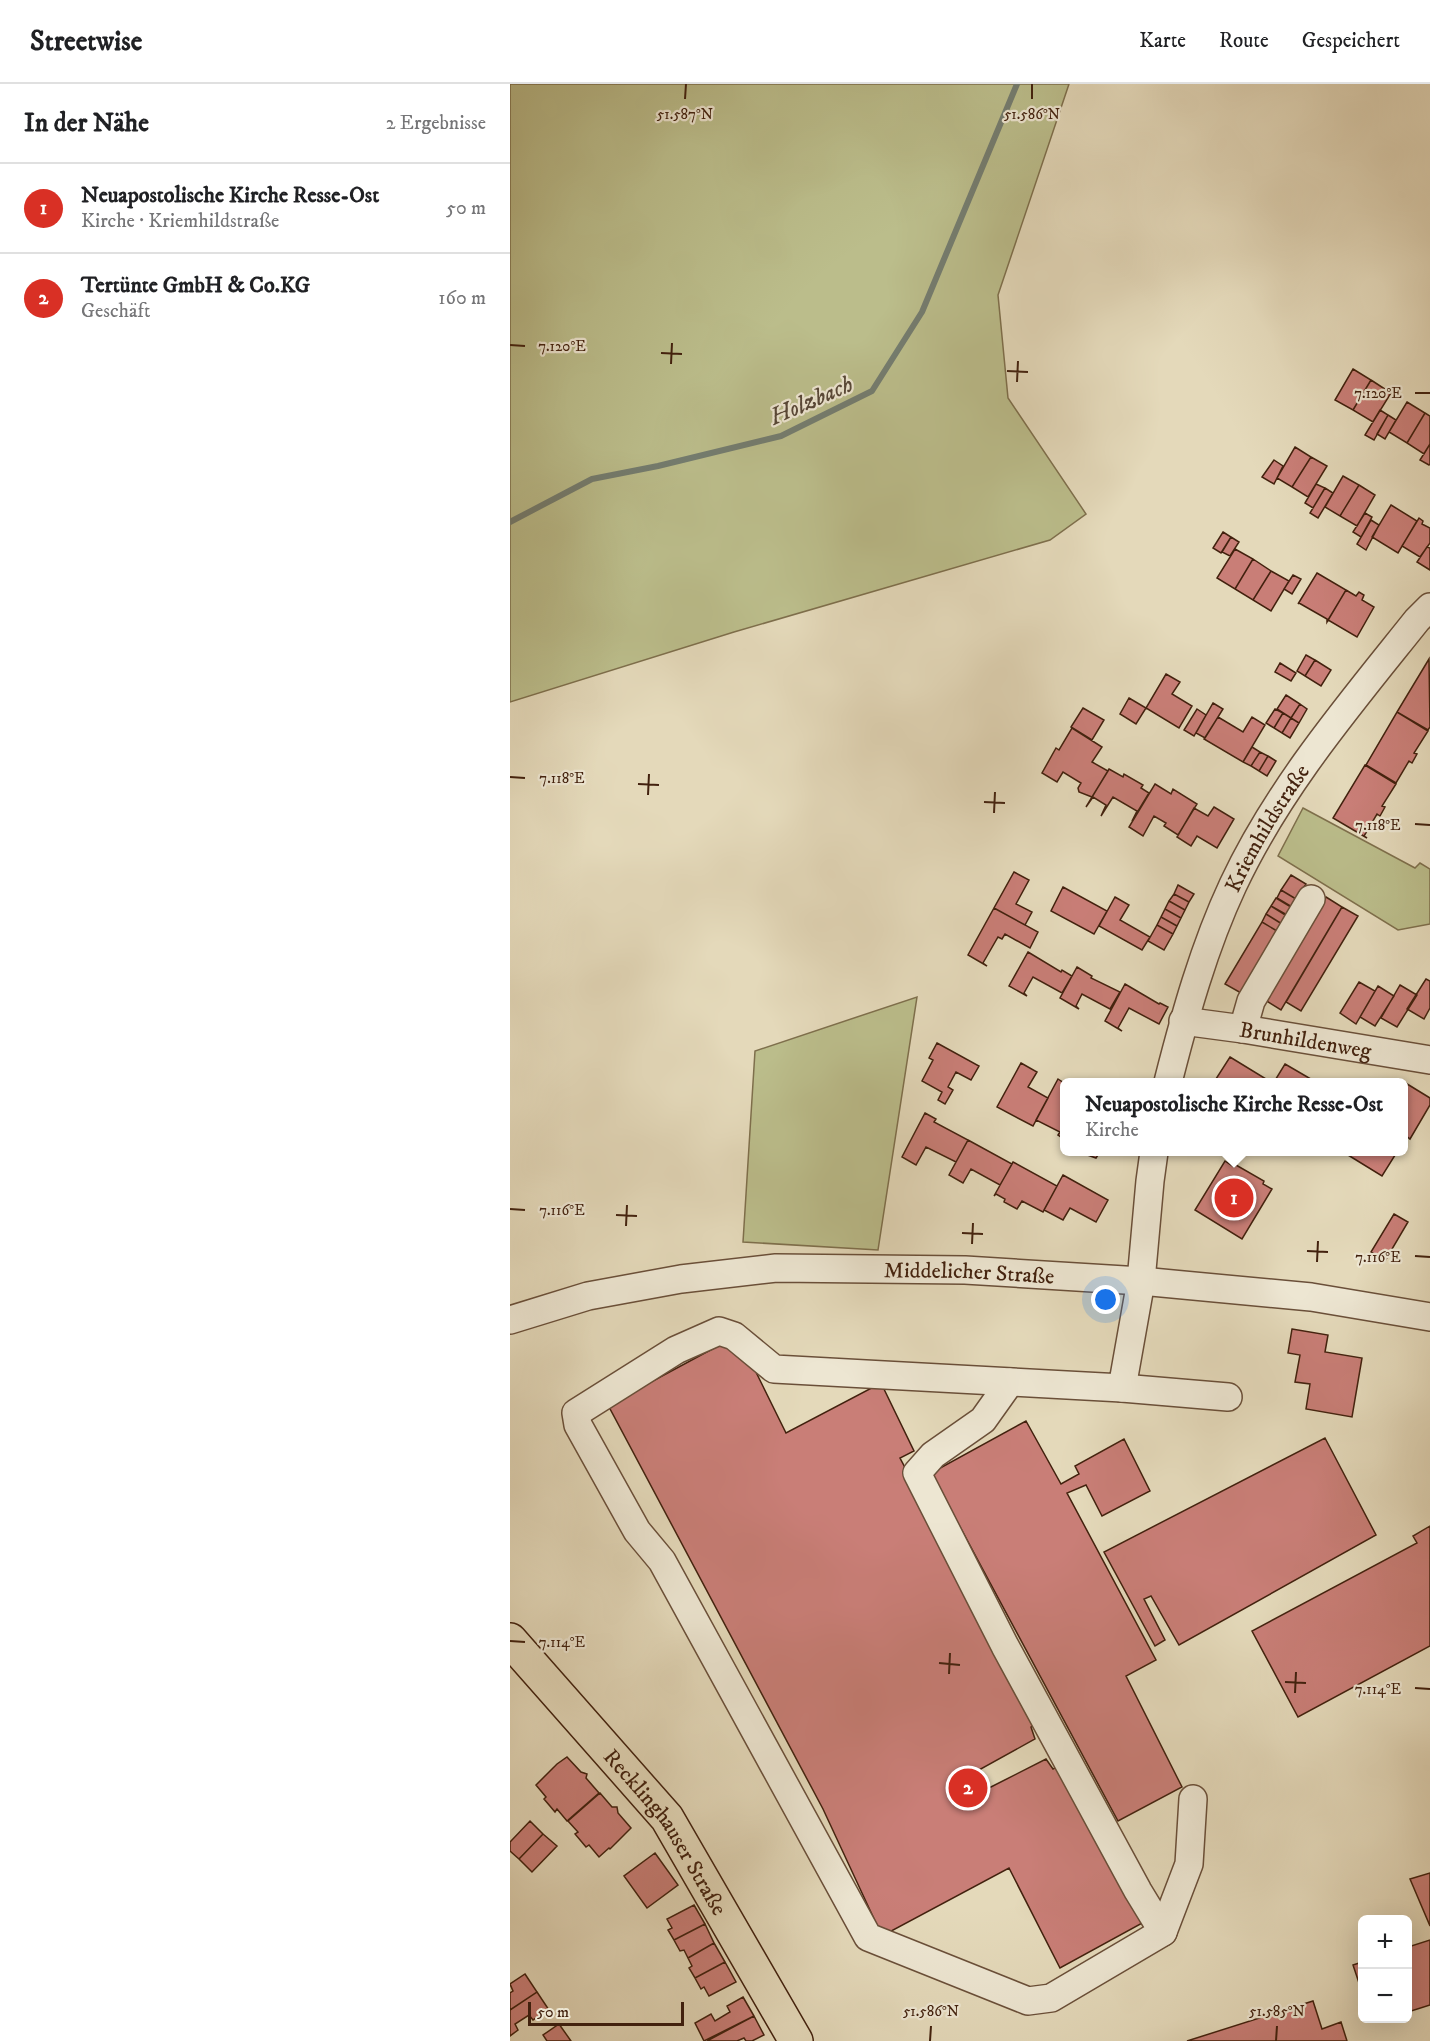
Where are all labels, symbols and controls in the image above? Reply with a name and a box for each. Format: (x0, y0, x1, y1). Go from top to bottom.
text: Streetwise (30, 24, 142, 59)
text: Karte (1139, 28, 1186, 54)
text: Route (1219, 28, 1269, 54)
text: Gespeichert (1302, 28, 1400, 54)
text: 51.587°N (657, 105, 713, 124)
text: 51.586°N (1004, 105, 1060, 124)
text: In der Nähe (24, 107, 149, 140)
text: 2 Ergebnisse (386, 111, 486, 136)
text: Neuapostolische Kirche Resse-Ost (81, 182, 379, 209)
text: 1 (40, 196, 47, 221)
text: 50 m (446, 196, 486, 221)
text: Kirche · Kriemhildstraße (81, 209, 279, 234)
text: Tertünte GmbH & Co.KG (81, 272, 310, 299)
text: 2 (39, 286, 48, 311)
text: 160 m (438, 286, 486, 311)
text: Geschäft (81, 299, 150, 324)
text: 7.120°E (538, 337, 586, 356)
water label: Holzbach (764, 369, 858, 433)
text: 7.120°E (1354, 384, 1402, 403)
street label: Kriemhildstraße (1220, 759, 1316, 897)
text: 7.118°E (539, 769, 585, 788)
text: 7.118°E (1355, 816, 1401, 835)
street label: Brunhildenweg (1237, 1017, 1374, 1065)
popup (1060, 1078, 1408, 1156)
text: Neuapostolische Kirche Resse-Ost (1085, 1091, 1383, 1118)
text: Kirche (1085, 1118, 1139, 1143)
pin: 1 (1214, 1176, 1254, 1220)
text: 7.116°E (539, 1201, 585, 1220)
text: 7.116°E (1355, 1248, 1401, 1267)
street label: Middelicher Straße (884, 1257, 1055, 1291)
your location (1091, 1285, 1120, 1314)
text: 7.114°E (539, 1633, 586, 1652)
text: 7.114°E (1355, 1680, 1402, 1699)
street label: Recklinghauser Straße (597, 1744, 732, 1920)
pin: 2 (948, 1766, 988, 1810)
map controls (1358, 1915, 1412, 2023)
button: + (1358, 1915, 1412, 1969)
button: − (1358, 1969, 1412, 2023)
scale bar (528, 1999, 684, 2026)
text: 50 m (537, 2002, 569, 2022)
text: 51.586°N (903, 2002, 959, 2021)
text: 51.585°N (1249, 2002, 1305, 2021)

